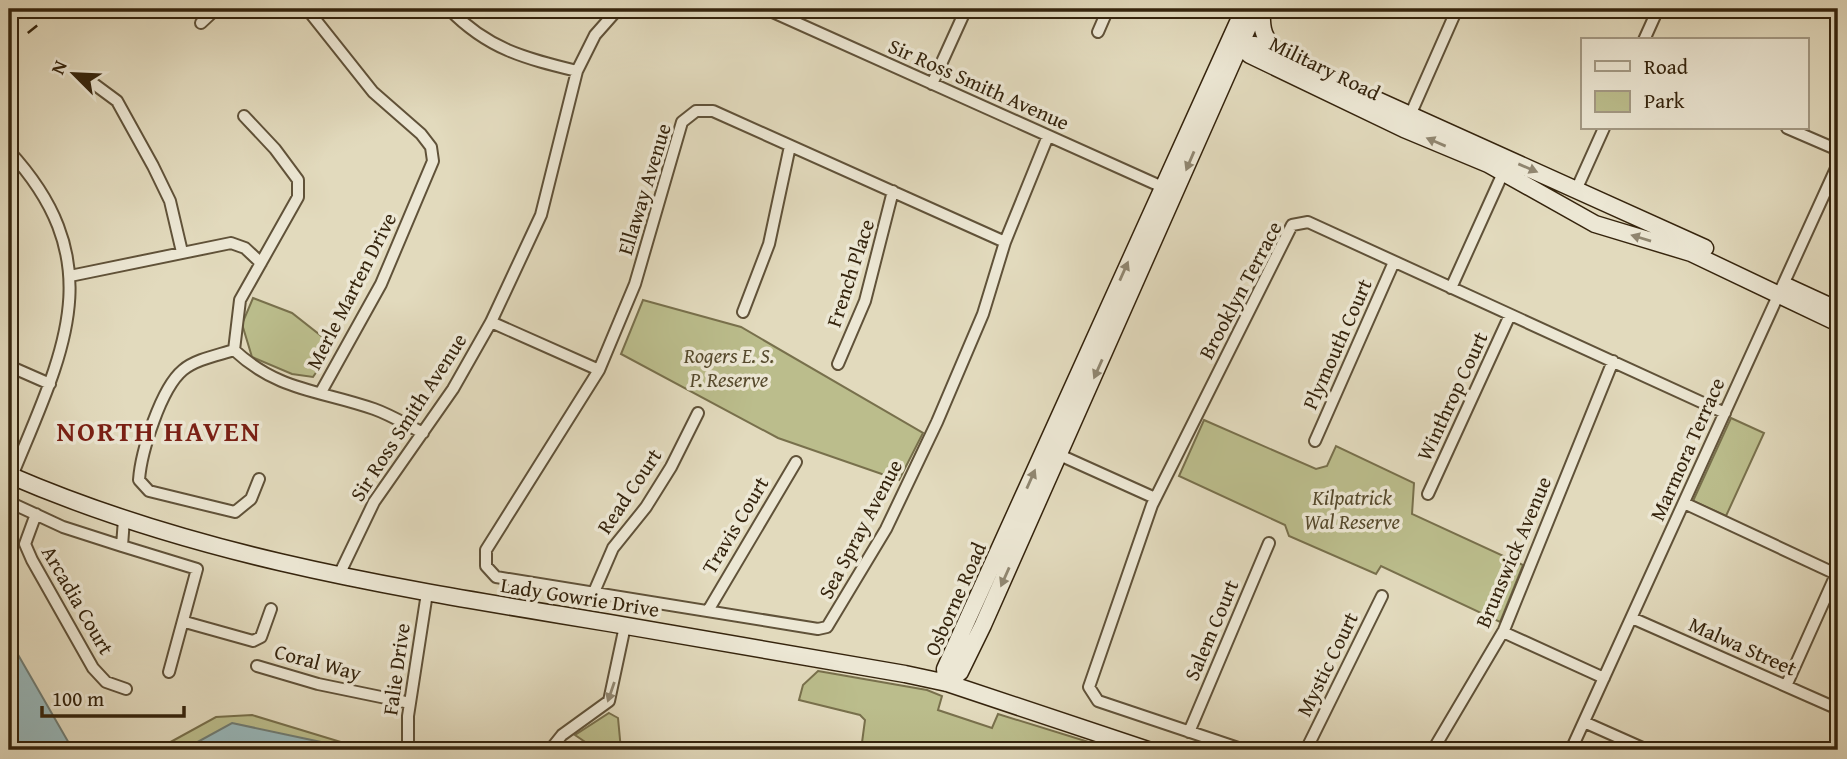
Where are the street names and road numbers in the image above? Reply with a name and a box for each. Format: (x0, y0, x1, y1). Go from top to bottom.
street label: Military Road (1264, 28, 1386, 109)
street label: Sir Ross Smith Avenue (884, 30, 1075, 138)
street label: Ellaway Avenue (609, 119, 679, 259)
street label: Merle Marten Drive (298, 207, 404, 375)
street label: French Place (818, 215, 882, 331)
street label: Brooklyn Terrace (1191, 215, 1289, 364)
street label: Plymouth Court (1294, 273, 1380, 414)
street label: Winthrop Court (1409, 326, 1496, 466)
street label: Sir Ross Smith Avenue (342, 327, 474, 507)
street label: Marmora Terrace (1642, 372, 1732, 525)
street label: Read Court (589, 442, 669, 540)
street label: Sea Spray Avenue (810, 454, 910, 604)
street label: Travis Court (694, 470, 777, 580)
street label: Brunswick Avenue (1467, 471, 1559, 632)
street label: Osborne Road (916, 536, 994, 661)
street label: Arcadia Court (34, 540, 122, 661)
street label: Lady Gowrie Drive (498, 569, 662, 625)
street label: Salem Court (1176, 574, 1246, 685)
street label: Mystic Court (1288, 606, 1366, 721)
street label: Malwa Street (1684, 608, 1803, 684)
street label: Falie Drive (374, 621, 418, 717)
street label: Coral Way (271, 636, 365, 689)

